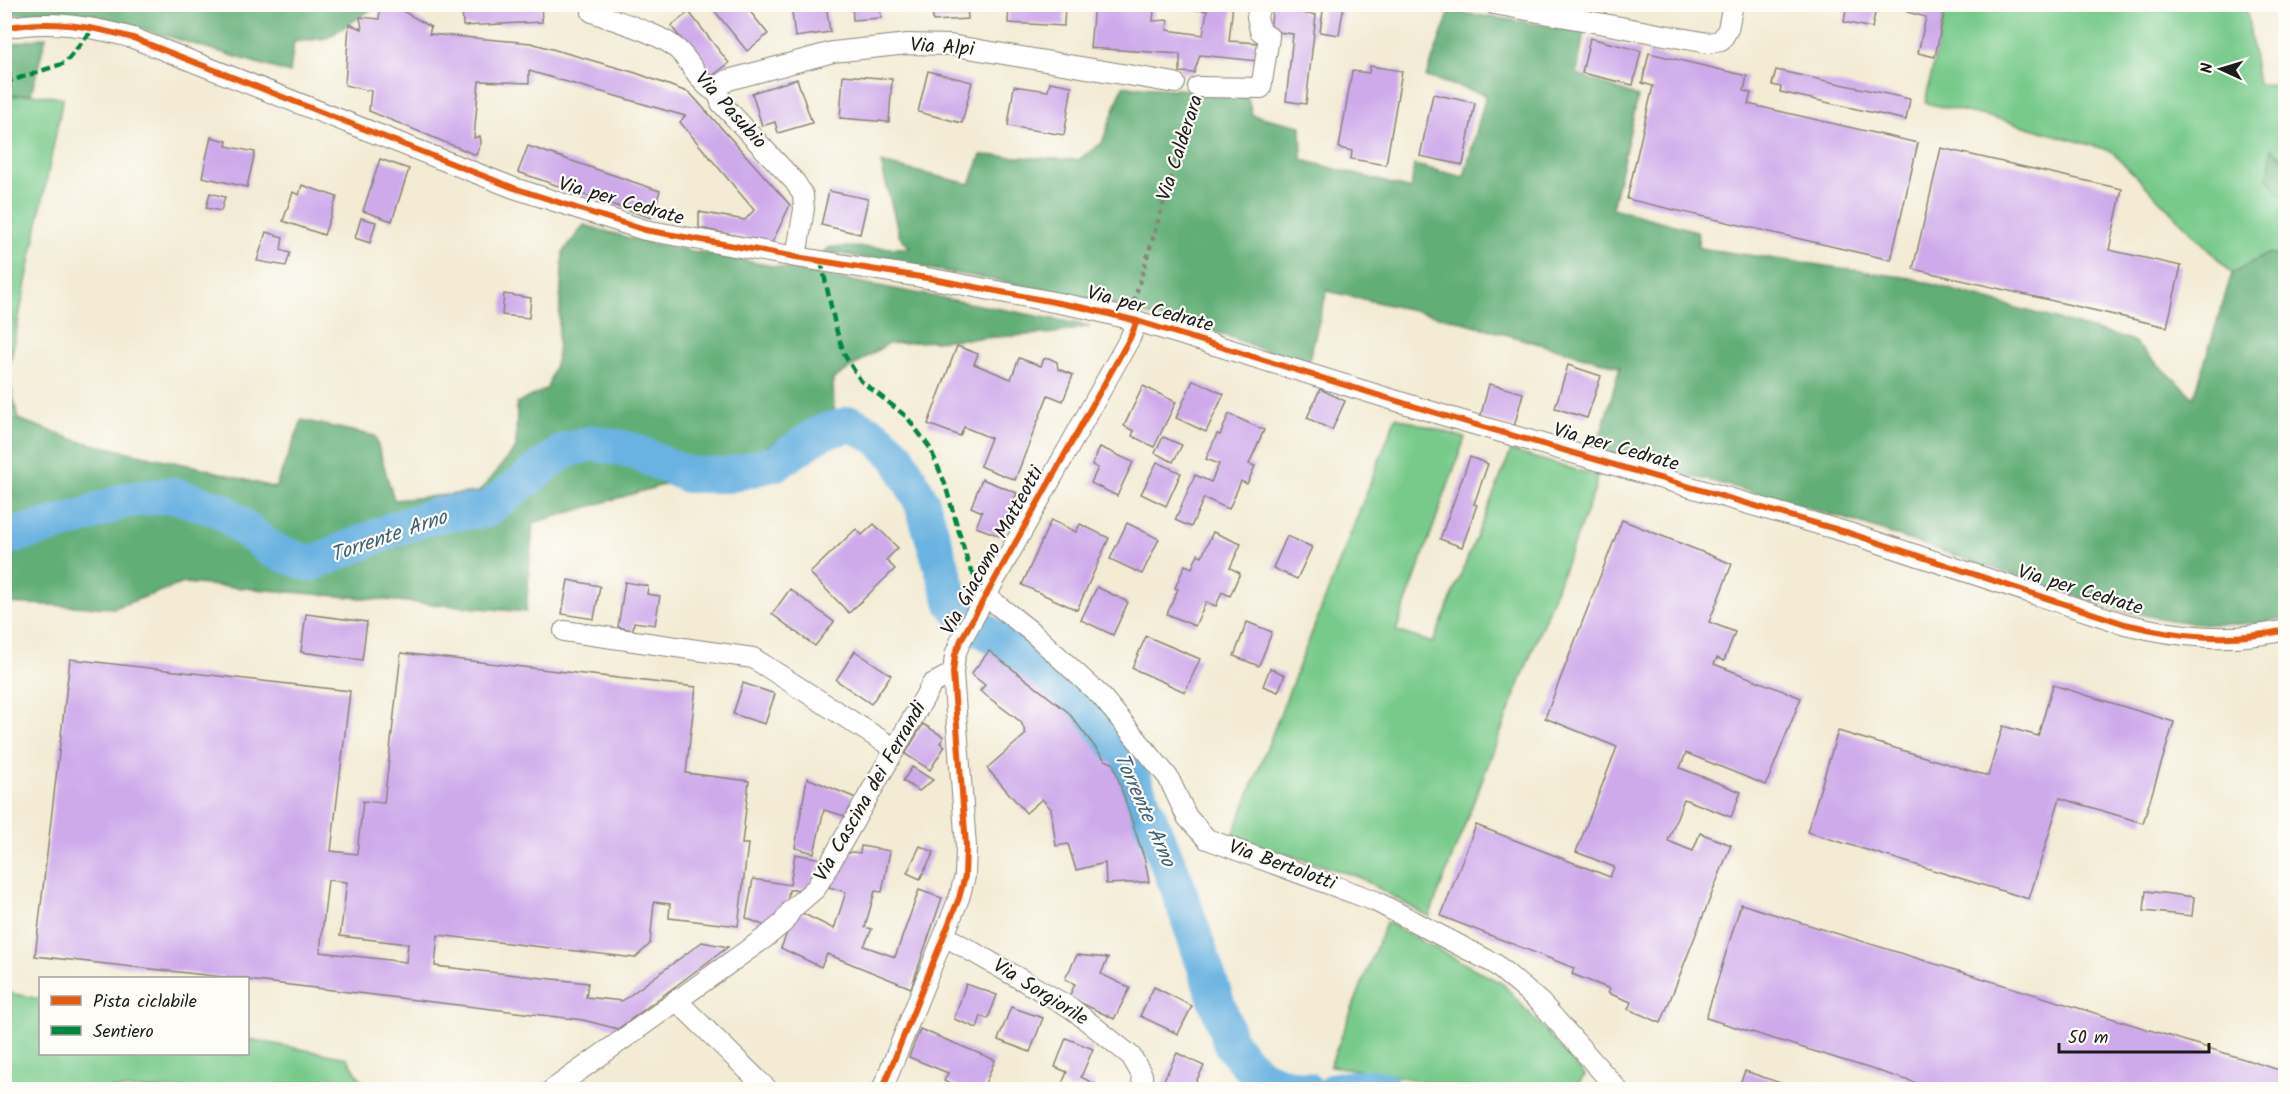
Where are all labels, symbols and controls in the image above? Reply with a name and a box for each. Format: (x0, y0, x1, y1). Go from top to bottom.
street label: Via Alpi (909, 30, 976, 66)
north arrow (2191, 39, 2251, 99)
text: N (2195, 62, 2220, 74)
street label: Via Pasubio (686, 65, 774, 157)
street label: Via Calderara (1149, 91, 1213, 205)
street label: Via per Cedrate (554, 169, 688, 235)
street label: Via per Cedrate (1083, 278, 1217, 342)
street label: Via per Cedrate (1549, 415, 1683, 481)
street label: Via Giacomo Matteotti (933, 459, 1053, 641)
water label: Torrente Arno (326, 501, 453, 572)
street label: Via per Cedrate (2013, 557, 2147, 625)
street label: Via Cascina dei Ferrandi (806, 695, 936, 888)
water label: Torrente Arno (1104, 748, 1184, 874)
street label: Via Bertolotti (1224, 832, 1341, 901)
street label: Via Sorgiorile (986, 951, 1094, 1035)
legend (39, 977, 249, 1055)
text: Pista ciclabile (93, 988, 197, 1017)
scale bar (2059, 1016, 2209, 1054)
text: Sentiero (93, 1018, 154, 1047)
text: 50 m (2068, 1024, 2108, 1053)

